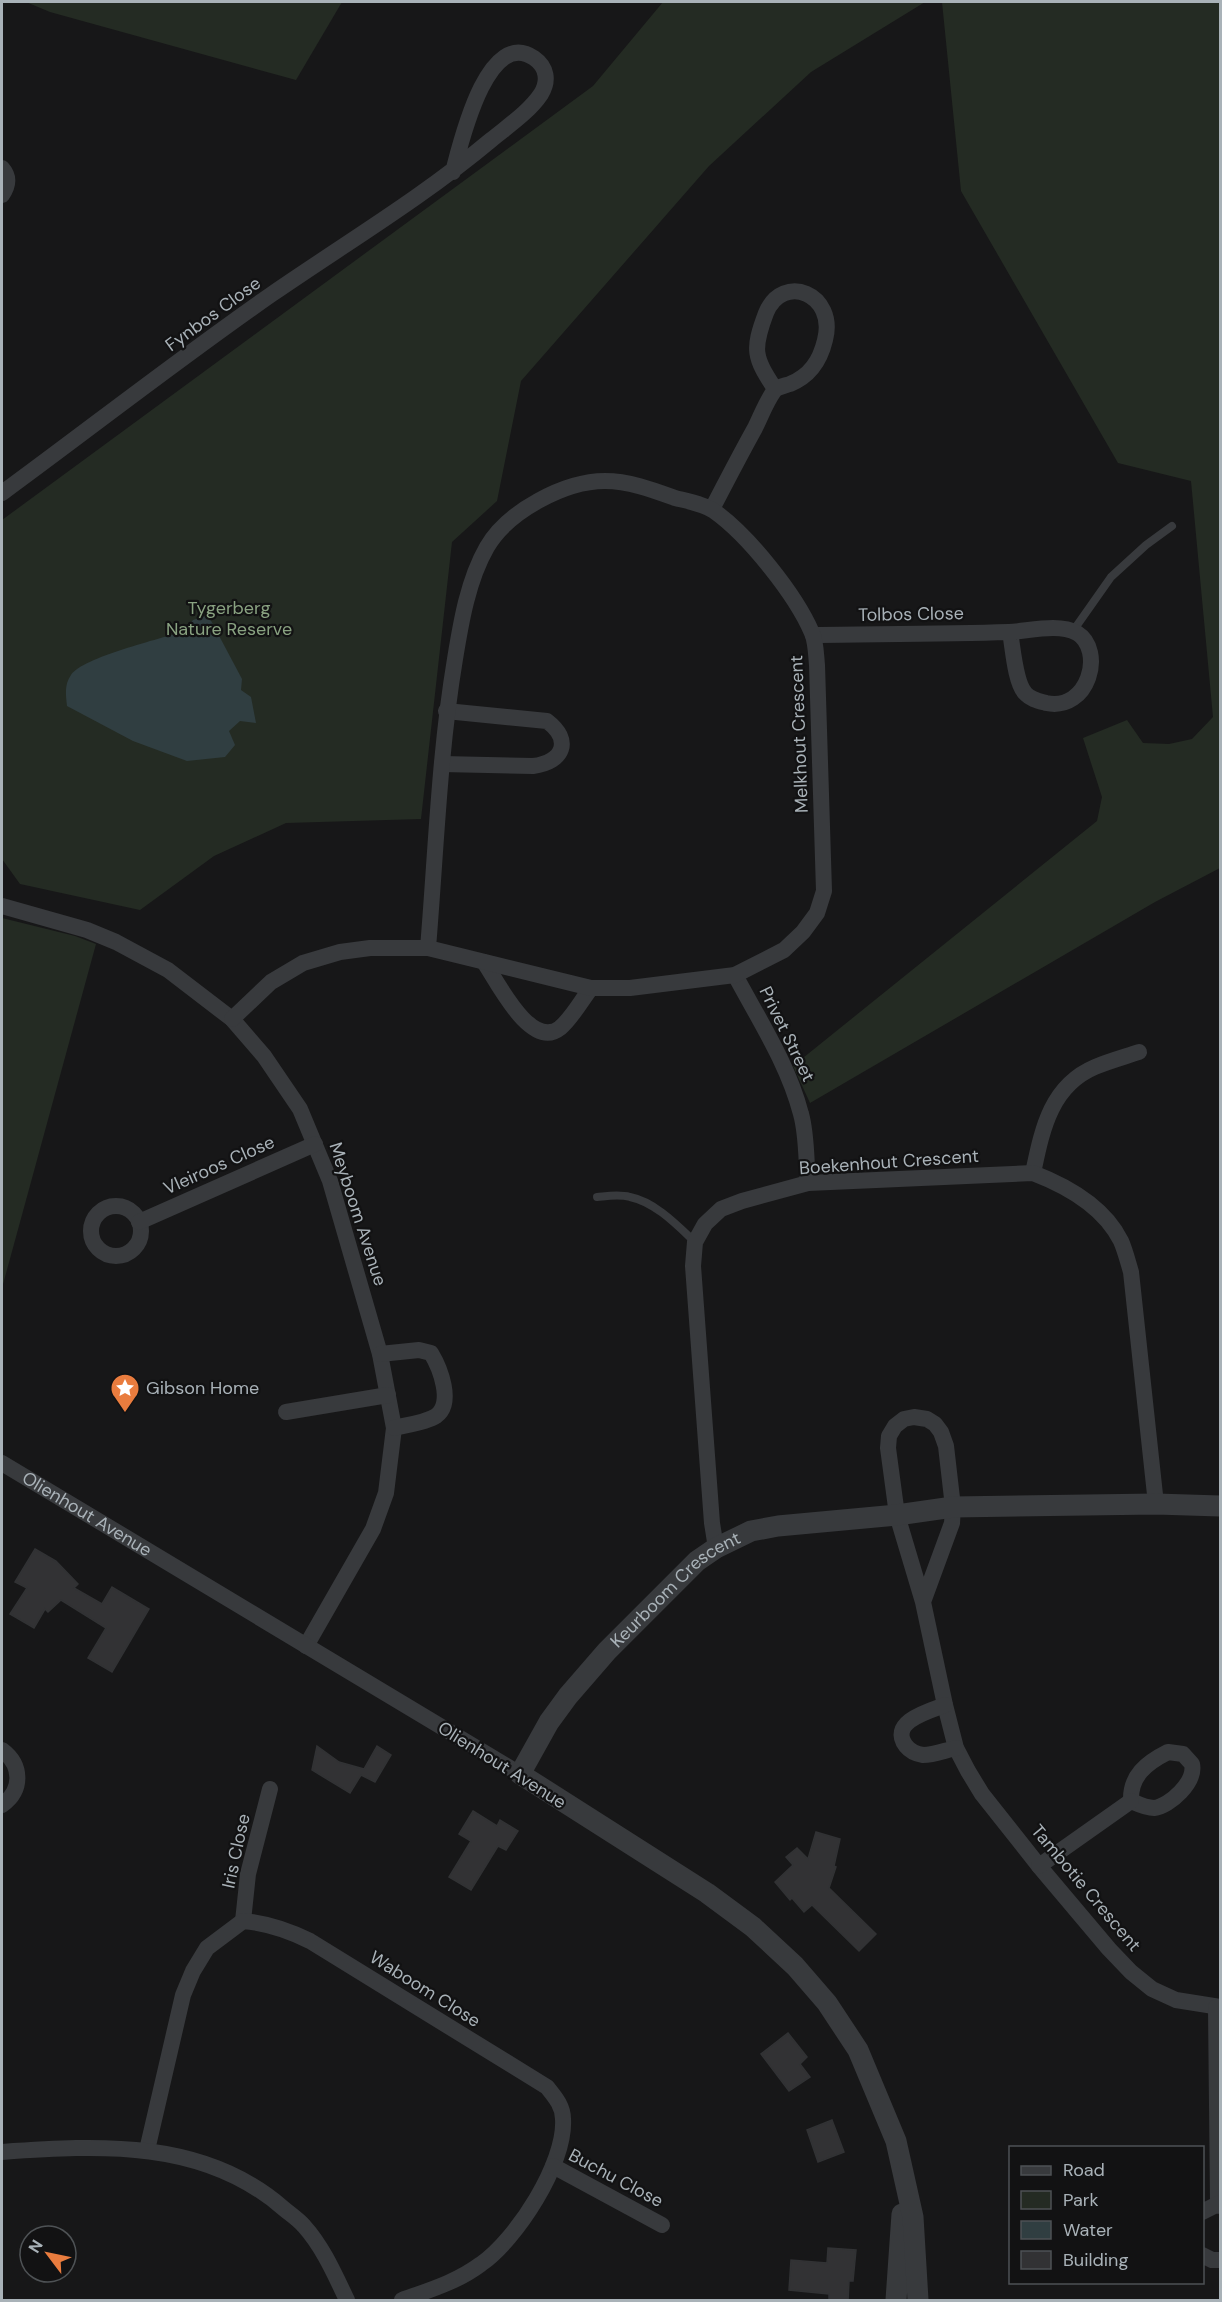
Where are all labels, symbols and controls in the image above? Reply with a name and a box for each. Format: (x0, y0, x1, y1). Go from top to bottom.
street label: Fynbos Close (160, 271, 266, 357)
park label: Tygerberg Nature Reserve (166, 596, 292, 641)
street label: Tolbos Close (858, 601, 964, 627)
street label: Melkhout Crescent (784, 655, 814, 813)
street label: Privet Street (754, 982, 820, 1086)
street label: Vleiroos Close (160, 1130, 278, 1200)
street label: Meyboom Avenue (323, 1139, 393, 1289)
street label: Boekenhout Crescent (798, 1144, 980, 1180)
place icon: Gibson Home (109, 1372, 141, 1414)
place label: Gibson Home (146, 1376, 259, 1400)
street label: Olienhout Avenue (18, 1466, 156, 1562)
street label: Keurboom Crescent (605, 1526, 745, 1653)
street label: Olienhout Avenue (433, 1716, 571, 1814)
street label: Iris Close (216, 1811, 256, 1891)
street label: Tambotie Crescent (1026, 1819, 1146, 1957)
street label: Waboom Close (365, 1945, 485, 2033)
street label: Buchu Close (565, 2143, 667, 2213)
legend (1009, 2146, 1204, 2284)
text: Road (1063, 2158, 1105, 2182)
text: Park (1063, 2188, 1099, 2212)
text: Water (1063, 2218, 1113, 2242)
north arrow (18, 2224, 78, 2284)
text: N (24, 2236, 48, 2257)
text: Building (1063, 2248, 1128, 2272)

